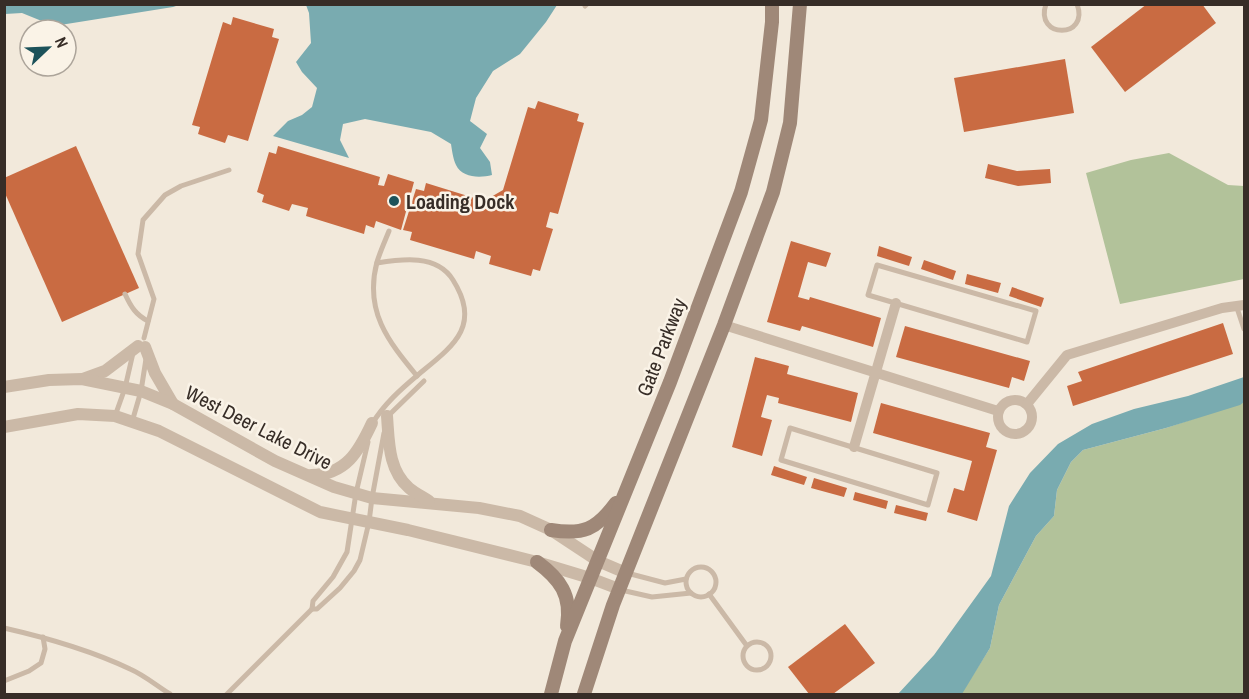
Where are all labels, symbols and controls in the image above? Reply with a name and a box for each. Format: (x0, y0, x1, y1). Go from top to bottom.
north arrow (18, 18, 78, 78)
text: N (50, 33, 74, 51)
place label: Loading Dock (406, 188, 515, 215)
marker: Loading Dock (387, 194, 401, 208)
street label: Gate Parkway (630, 293, 692, 400)
street label: West Deer Lake Drive (181, 378, 337, 476)

